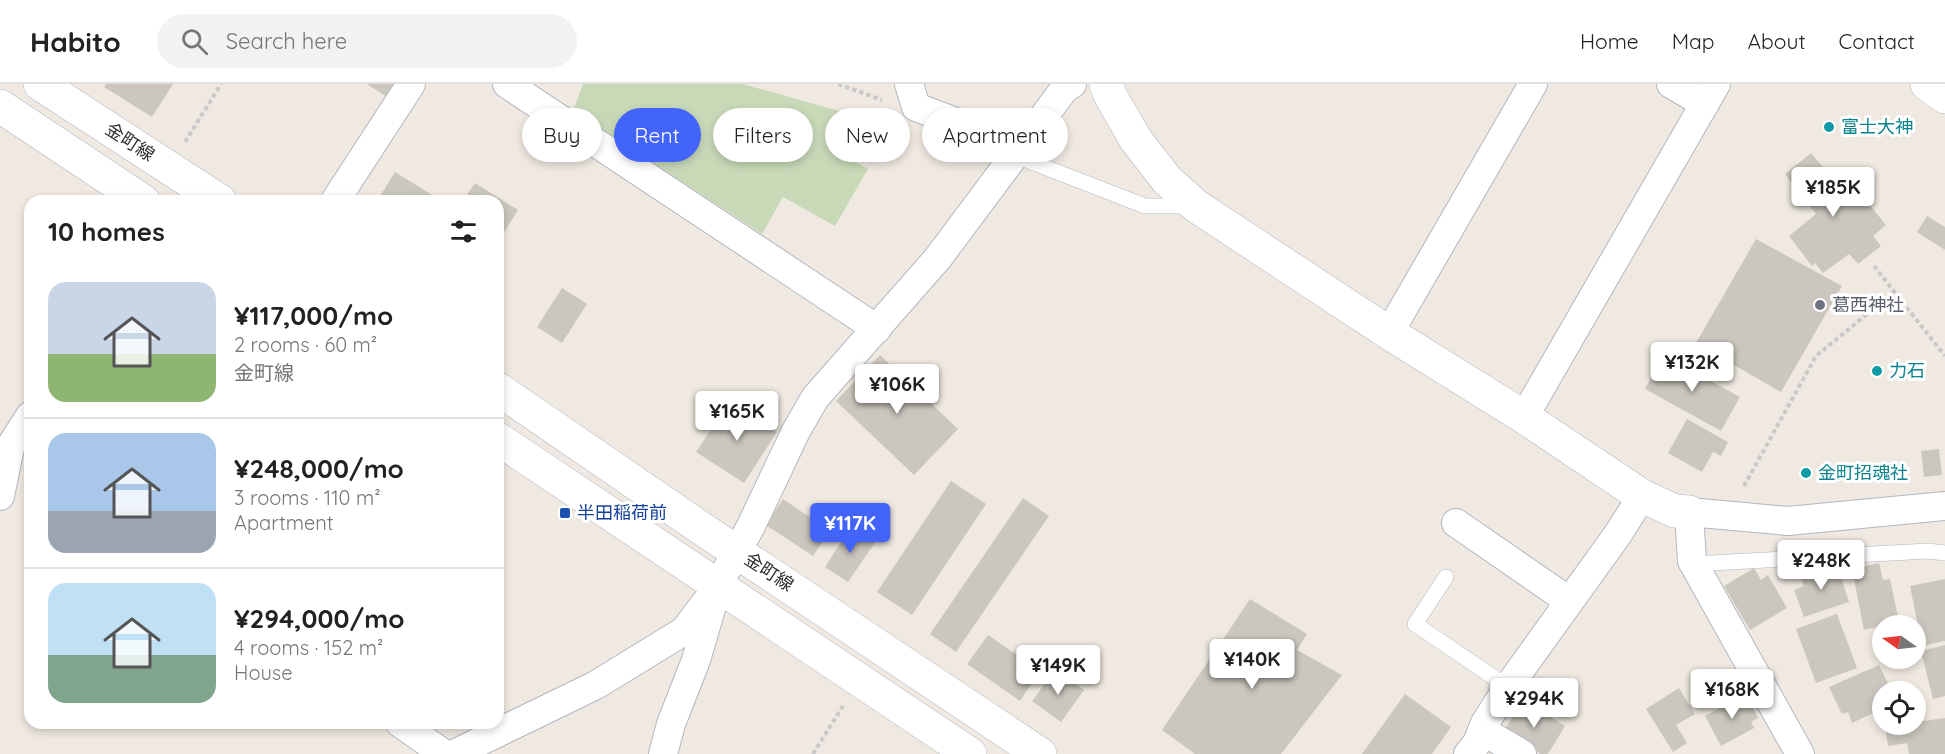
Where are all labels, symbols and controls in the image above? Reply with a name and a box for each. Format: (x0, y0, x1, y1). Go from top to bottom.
search box (157, 14, 577, 68)
text: Habito (30, 24, 121, 59)
icon: search (178, 25, 211, 58)
text: Search here (226, 27, 347, 55)
text: Home (1580, 28, 1639, 54)
text: Map (1672, 28, 1715, 54)
text: About (1748, 28, 1806, 54)
text: Contact (1839, 28, 1915, 54)
chip: Buy (522, 108, 602, 162)
chip: Rent (614, 108, 701, 162)
chip: Filters (713, 108, 813, 162)
chip: New (825, 108, 910, 162)
chip: Apartment (922, 108, 1068, 162)
place label: 富士大神 (1841, 115, 1913, 138)
street label: 金町線 (101, 117, 159, 166)
marker: 富士大神 (1822, 120, 1836, 134)
pin: ¥185K (1791, 167, 1875, 218)
text: ¥185K (1805, 174, 1861, 199)
text: 10 homes (48, 215, 165, 248)
icon: filters (447, 215, 480, 248)
place label: 葛西神社 (1832, 293, 1904, 316)
marker: 葛西神社 (1813, 298, 1827, 312)
text: ¥117,000/mo (234, 299, 393, 332)
icon: home (96, 306, 168, 378)
text: 2 rooms · 60 m² (234, 332, 377, 357)
pin: ¥132K (1650, 342, 1734, 393)
text: ¥132K (1665, 349, 1719, 374)
place label: 力石 (1889, 359, 1925, 382)
text: 金町線 (234, 360, 294, 385)
pin: ¥106K (855, 364, 939, 415)
marker: 力石 (1870, 364, 1884, 378)
text: ¥106K (869, 371, 925, 396)
pin: ¥165K (695, 391, 779, 442)
text: ¥165K (709, 398, 765, 423)
text: ¥248,000/mo (234, 452, 404, 485)
icon: home (96, 457, 168, 529)
place label: 金町招魂社 (1818, 461, 1908, 484)
marker: 金町招魂社 (1799, 466, 1813, 480)
text: 3 rooms · 110 m² (234, 485, 381, 510)
place label: 半田稲荷前 (577, 501, 667, 524)
pin: ¥117K (808, 503, 892, 554)
marker: 半田稲荷前 (558, 506, 572, 520)
text: Apartment (234, 510, 334, 535)
text: ¥117K (824, 510, 876, 535)
pin: ¥248K (1779, 540, 1863, 591)
street label: 金町線 (740, 547, 798, 596)
text: ¥248K (1791, 547, 1851, 572)
text: ¥294,000/mo (234, 602, 404, 635)
icon: home (96, 607, 168, 679)
north arrow (1872, 615, 1926, 669)
map controls (1872, 615, 1926, 735)
text: 4 rooms · 152 m² (234, 635, 383, 660)
pin: ¥140K (1210, 639, 1294, 690)
pin: ¥149K (1016, 645, 1100, 696)
text: ¥140K (1224, 646, 1280, 671)
text: ¥149K (1030, 652, 1086, 677)
text: House (234, 660, 293, 685)
pin: ¥168K (1690, 669, 1774, 720)
text: ¥168K (1705, 676, 1759, 701)
pin: ¥294K (1492, 678, 1576, 729)
button: locate (1872, 681, 1926, 735)
text: ¥294K (1504, 685, 1564, 710)

